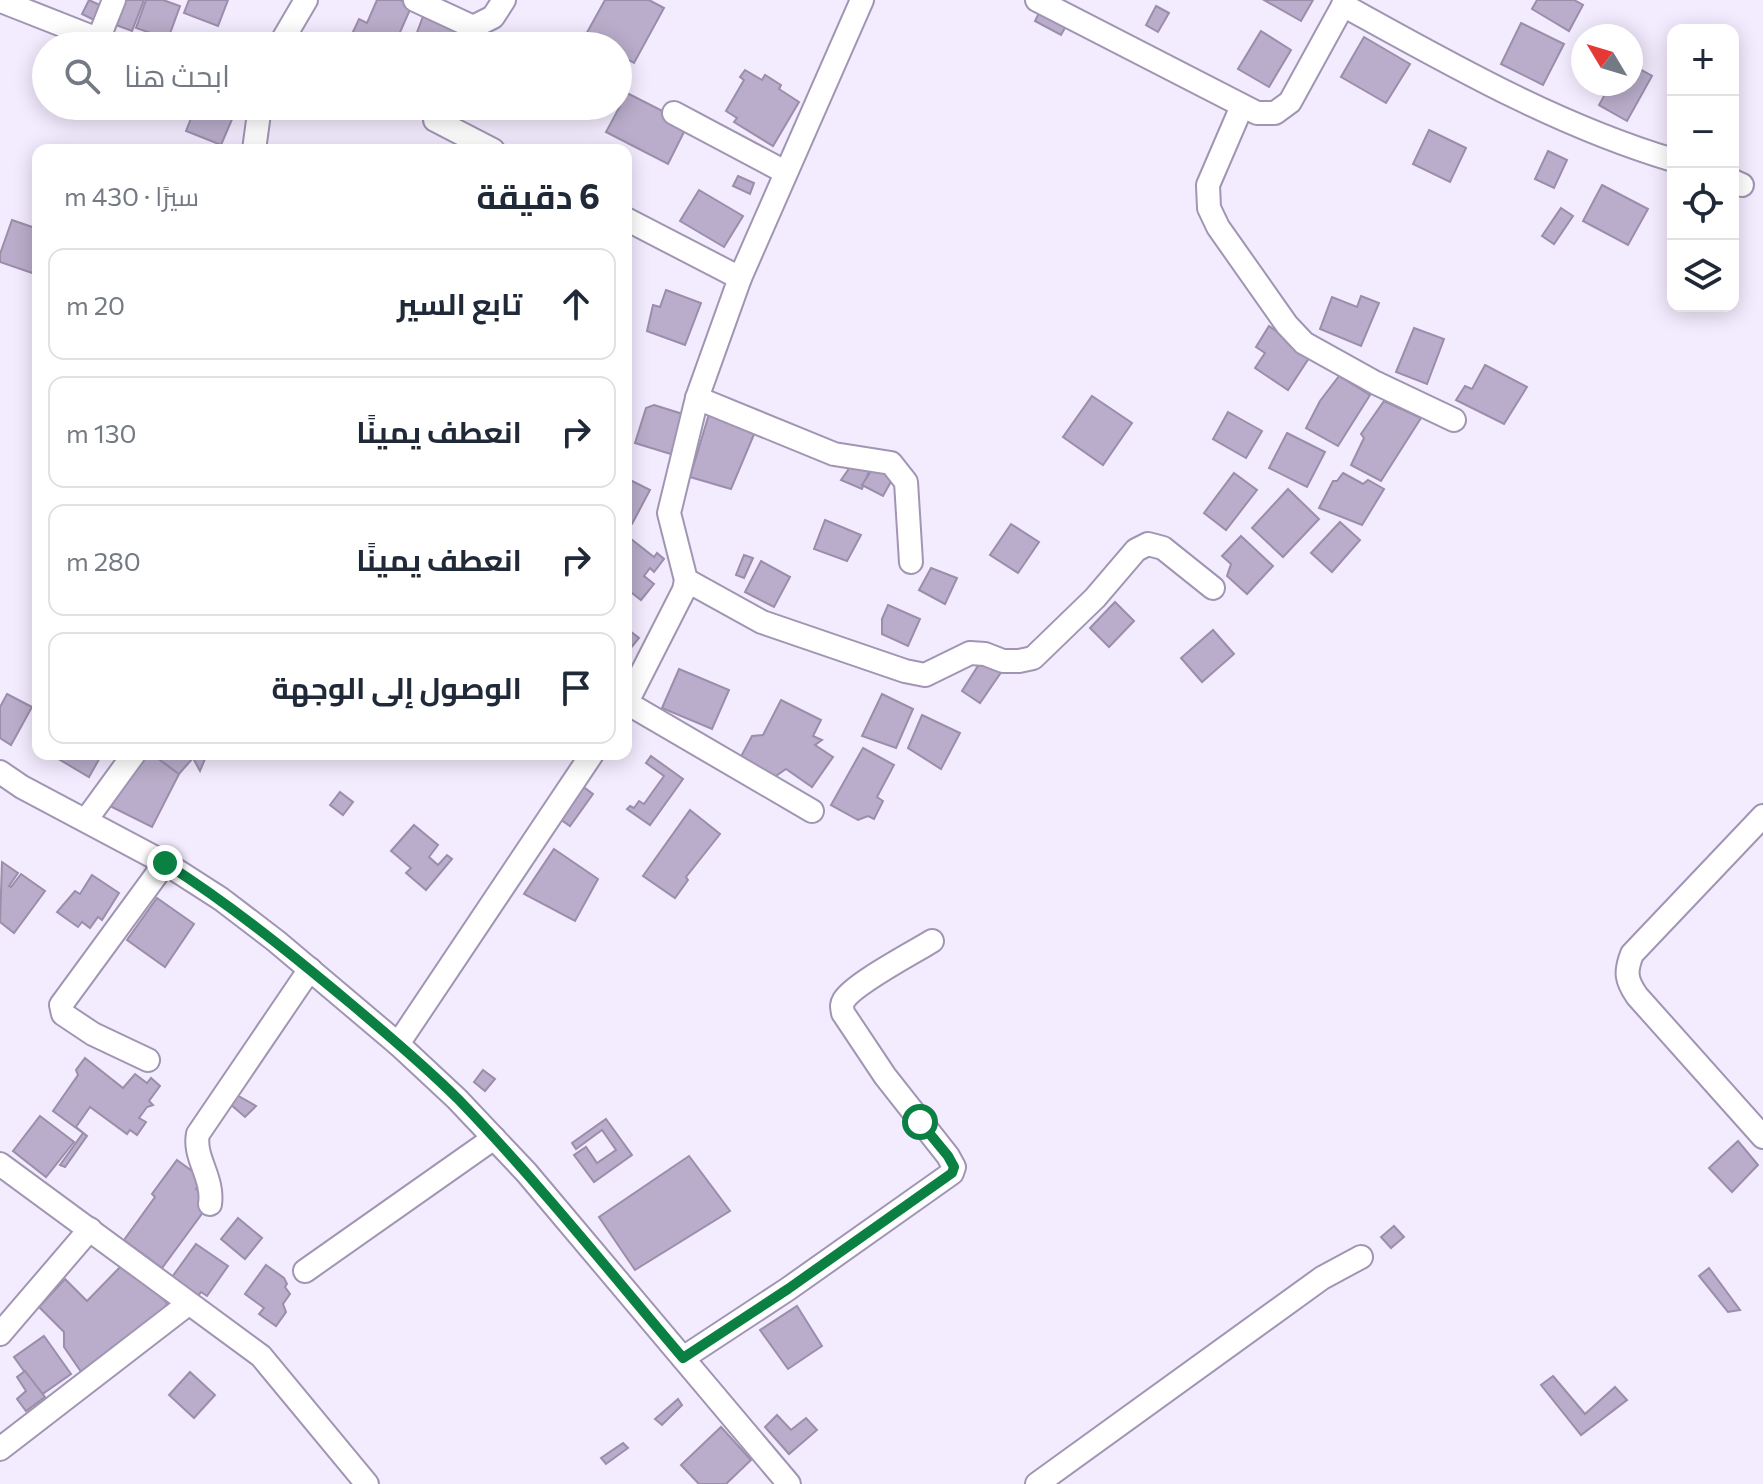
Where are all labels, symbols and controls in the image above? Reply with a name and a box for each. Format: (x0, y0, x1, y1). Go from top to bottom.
north arrow (1571, 24, 1643, 96)
map controls (1667, 24, 1739, 312)
button: + (1667, 24, 1739, 96)
search box (32, 32, 632, 120)
icon: search (60, 54, 104, 98)
text: ابحث هنا (124, 56, 230, 93)
button: − (1667, 96, 1739, 168)
button: locate (1667, 168, 1739, 240)
text: 6 دقيقة (476, 174, 600, 216)
text: سيرًا · 430 m (64, 180, 199, 211)
button: layers (1667, 240, 1739, 312)
icon: ahead (554, 282, 598, 326)
text: تابع السير (397, 284, 522, 321)
text: 20 m (66, 289, 125, 320)
icon: right (554, 410, 598, 454)
text: انعطف يمينًا (356, 412, 522, 449)
text: 130 m (66, 417, 137, 448)
icon: right (554, 538, 598, 582)
text: انعطف يمينًا (356, 540, 522, 577)
text: 280 m (66, 545, 141, 576)
icon: arrive (554, 666, 598, 710)
text: الوصول إلى الوجهة (272, 668, 522, 705)
route end (147, 845, 183, 881)
route start (902, 1104, 938, 1140)

